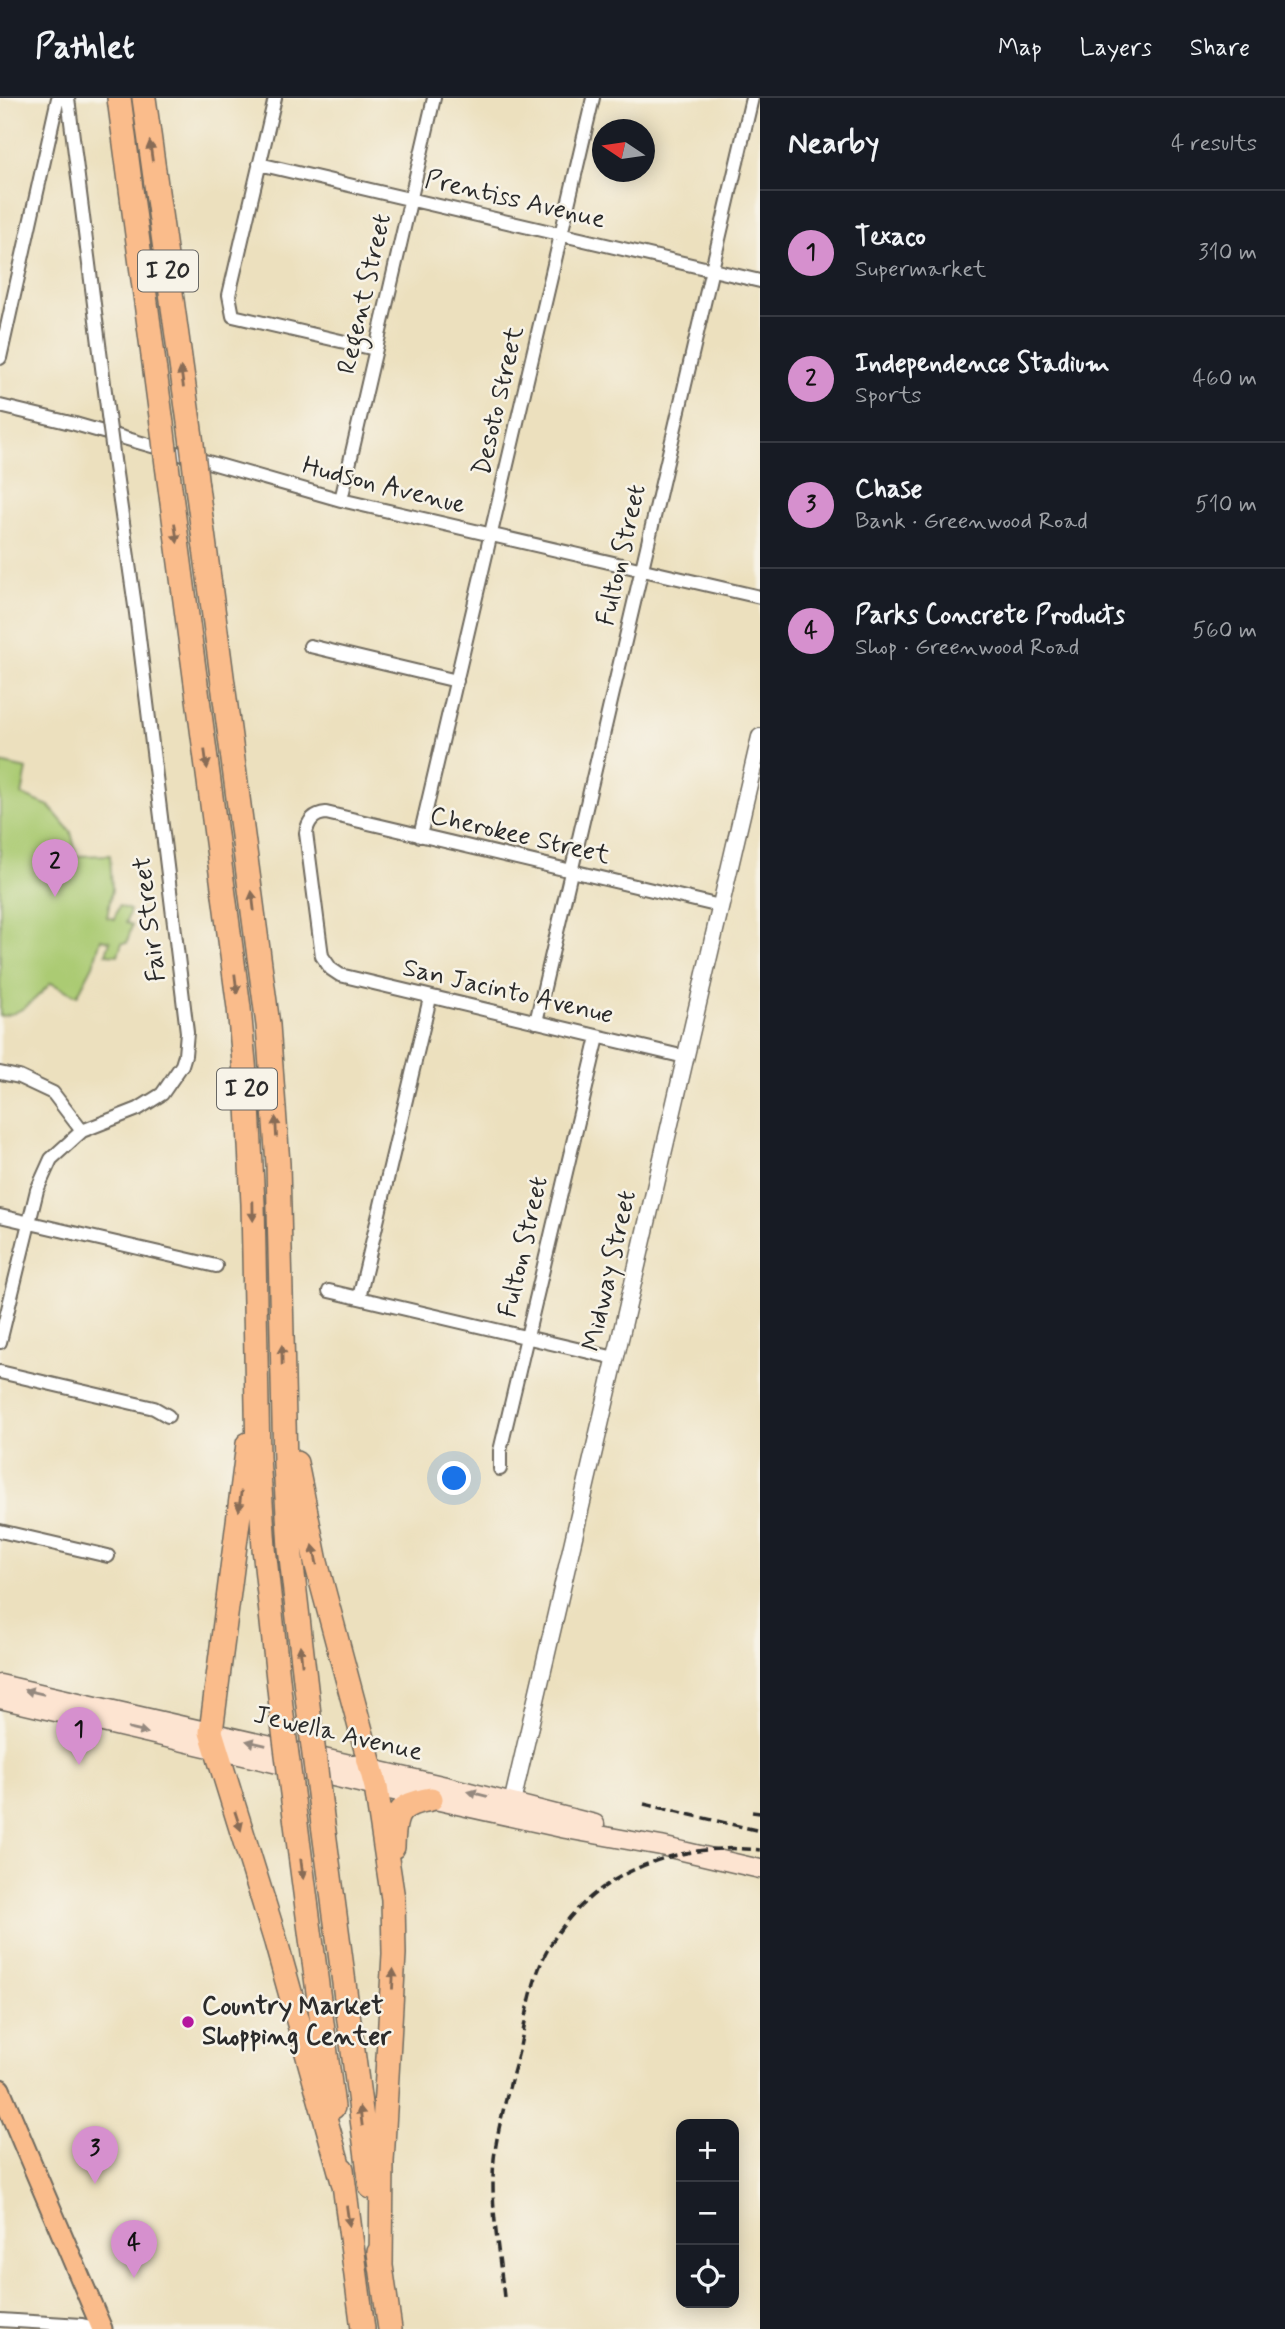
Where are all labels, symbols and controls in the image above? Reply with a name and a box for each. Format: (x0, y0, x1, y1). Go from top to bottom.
text: Pathlet (35, 26, 135, 70)
text: Map (998, 33, 1042, 64)
text: Layers (1080, 33, 1152, 64)
text: Share (1190, 33, 1250, 64)
north arrow (592, 119, 655, 182)
text: Nearby (788, 124, 879, 163)
text: 4 results (1171, 129, 1257, 159)
one-way arrow (146, 140, 157, 162)
street label: Prentiss Avenue (421, 163, 609, 237)
street label: Regent Street (330, 210, 403, 378)
text: Texaco (855, 221, 926, 255)
text: 1 (806, 238, 816, 268)
text: 310 m (1198, 238, 1257, 268)
road number: I 20 (138, 251, 198, 292)
text: Supermarket (855, 255, 986, 285)
street label: Desoto Street (465, 323, 533, 479)
text: Independence Stadium (855, 347, 1110, 381)
text: 2 (805, 364, 817, 394)
text: 460 m (1193, 364, 1257, 394)
one-way arrow (177, 366, 188, 388)
text: Sports (855, 381, 922, 411)
street label: Hudson Avenue (299, 449, 469, 523)
text: Chase (855, 473, 922, 507)
street label: Fulton Street (589, 481, 655, 629)
text: 3 (806, 490, 816, 520)
text: 510 m (1195, 490, 1257, 520)
text: Bank · Greenwood Road (855, 507, 1088, 537)
one-way arrow (171, 522, 182, 544)
text: Parks Concrete Products (855, 599, 1125, 633)
text: 4 (804, 616, 818, 646)
text: 560 m (1192, 616, 1257, 646)
text: Shop · Greenwood Road (855, 633, 1079, 663)
one-way arrow (201, 748, 212, 770)
street label: Cherokee Street (427, 799, 613, 873)
pin: 2 (32, 839, 78, 897)
street label: Fair Street (125, 854, 175, 984)
one-way arrow (247, 890, 258, 912)
street label: San Jacinto Avenue (399, 951, 617, 1033)
one-way arrow (231, 973, 242, 995)
road number: I 20 (217, 1069, 277, 1110)
one-way arrow (270, 1116, 281, 1138)
street label: Fulton Street (491, 1173, 557, 1321)
street label: Midway Street (575, 1187, 645, 1355)
one-way arrow (248, 1200, 259, 1222)
one-way arrow (276, 1343, 288, 1365)
your location (437, 1461, 471, 1495)
one-way arrow (234, 1490, 245, 1512)
one-way arrow (310, 1544, 321, 1566)
one-way arrow (296, 1644, 307, 1666)
one-way arrow (23, 1686, 45, 1697)
street label: Jewella Avenue (250, 1698, 426, 1770)
pin: 1 (56, 1707, 102, 1765)
one-way arrow (127, 1726, 149, 1737)
one-way arrow (245, 1737, 267, 1748)
one-way arrow (467, 1788, 489, 1799)
one-way arrow (234, 1810, 244, 1831)
one-way arrow (297, 1858, 308, 1880)
one-way arrow (388, 1967, 399, 1989)
place label: Country Market Shopping Center (202, 1990, 392, 2055)
marker: Country Market Shopping Center (180, 2014, 196, 2030)
one-way arrow (356, 2104, 367, 2126)
map controls (676, 2119, 739, 2308)
button: + (676, 2119, 739, 2182)
pin: 3 (72, 2126, 118, 2184)
button: − (676, 2182, 739, 2245)
one-way arrow (342, 2205, 353, 2227)
pin: 4 (111, 2220, 157, 2278)
button: locate (676, 2245, 739, 2308)

